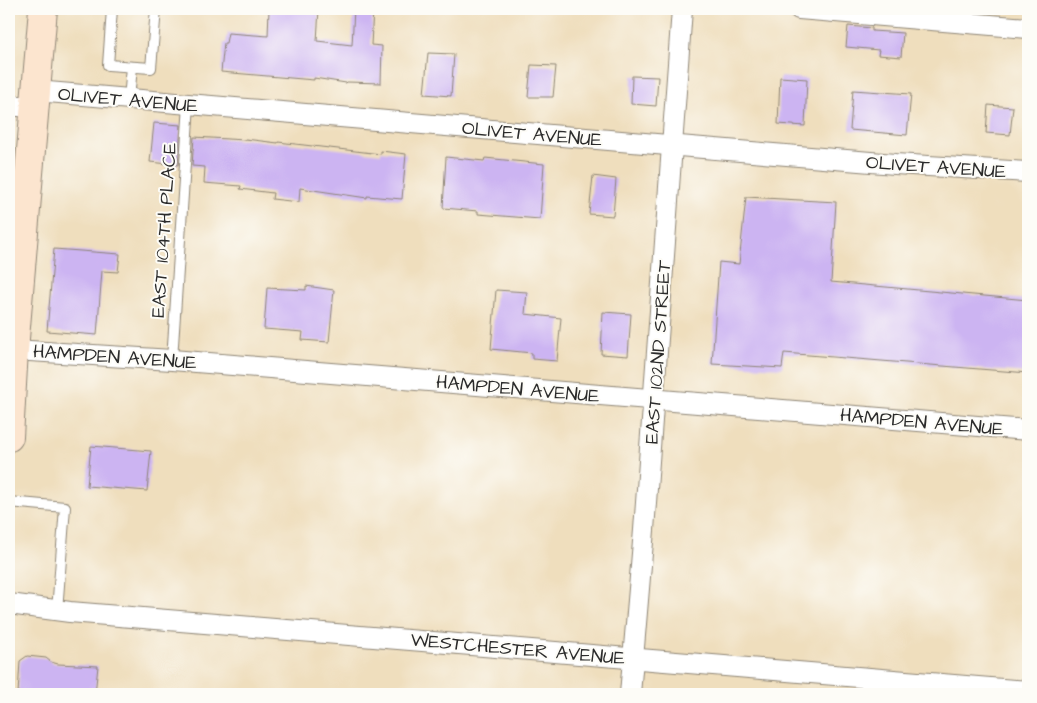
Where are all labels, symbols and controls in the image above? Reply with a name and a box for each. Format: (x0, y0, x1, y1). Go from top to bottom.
street label: OLIVET AVENUE (57, 81, 199, 120)
street label: OLIVET AVENUE (461, 115, 603, 154)
street label: EAST 104TH PLACE (145, 142, 184, 319)
street label: OLIVET AVENUE (865, 149, 1007, 186)
street label: EAST 102ND STREET (639, 259, 678, 445)
street label: HAMPDEN AVENUE (32, 338, 198, 377)
street label: HAMPDEN AVENUE (435, 369, 601, 410)
street label: HAMPDEN AVENUE (839, 402, 1005, 443)
street label: WESTCHESTER AVENUE (410, 627, 626, 672)

